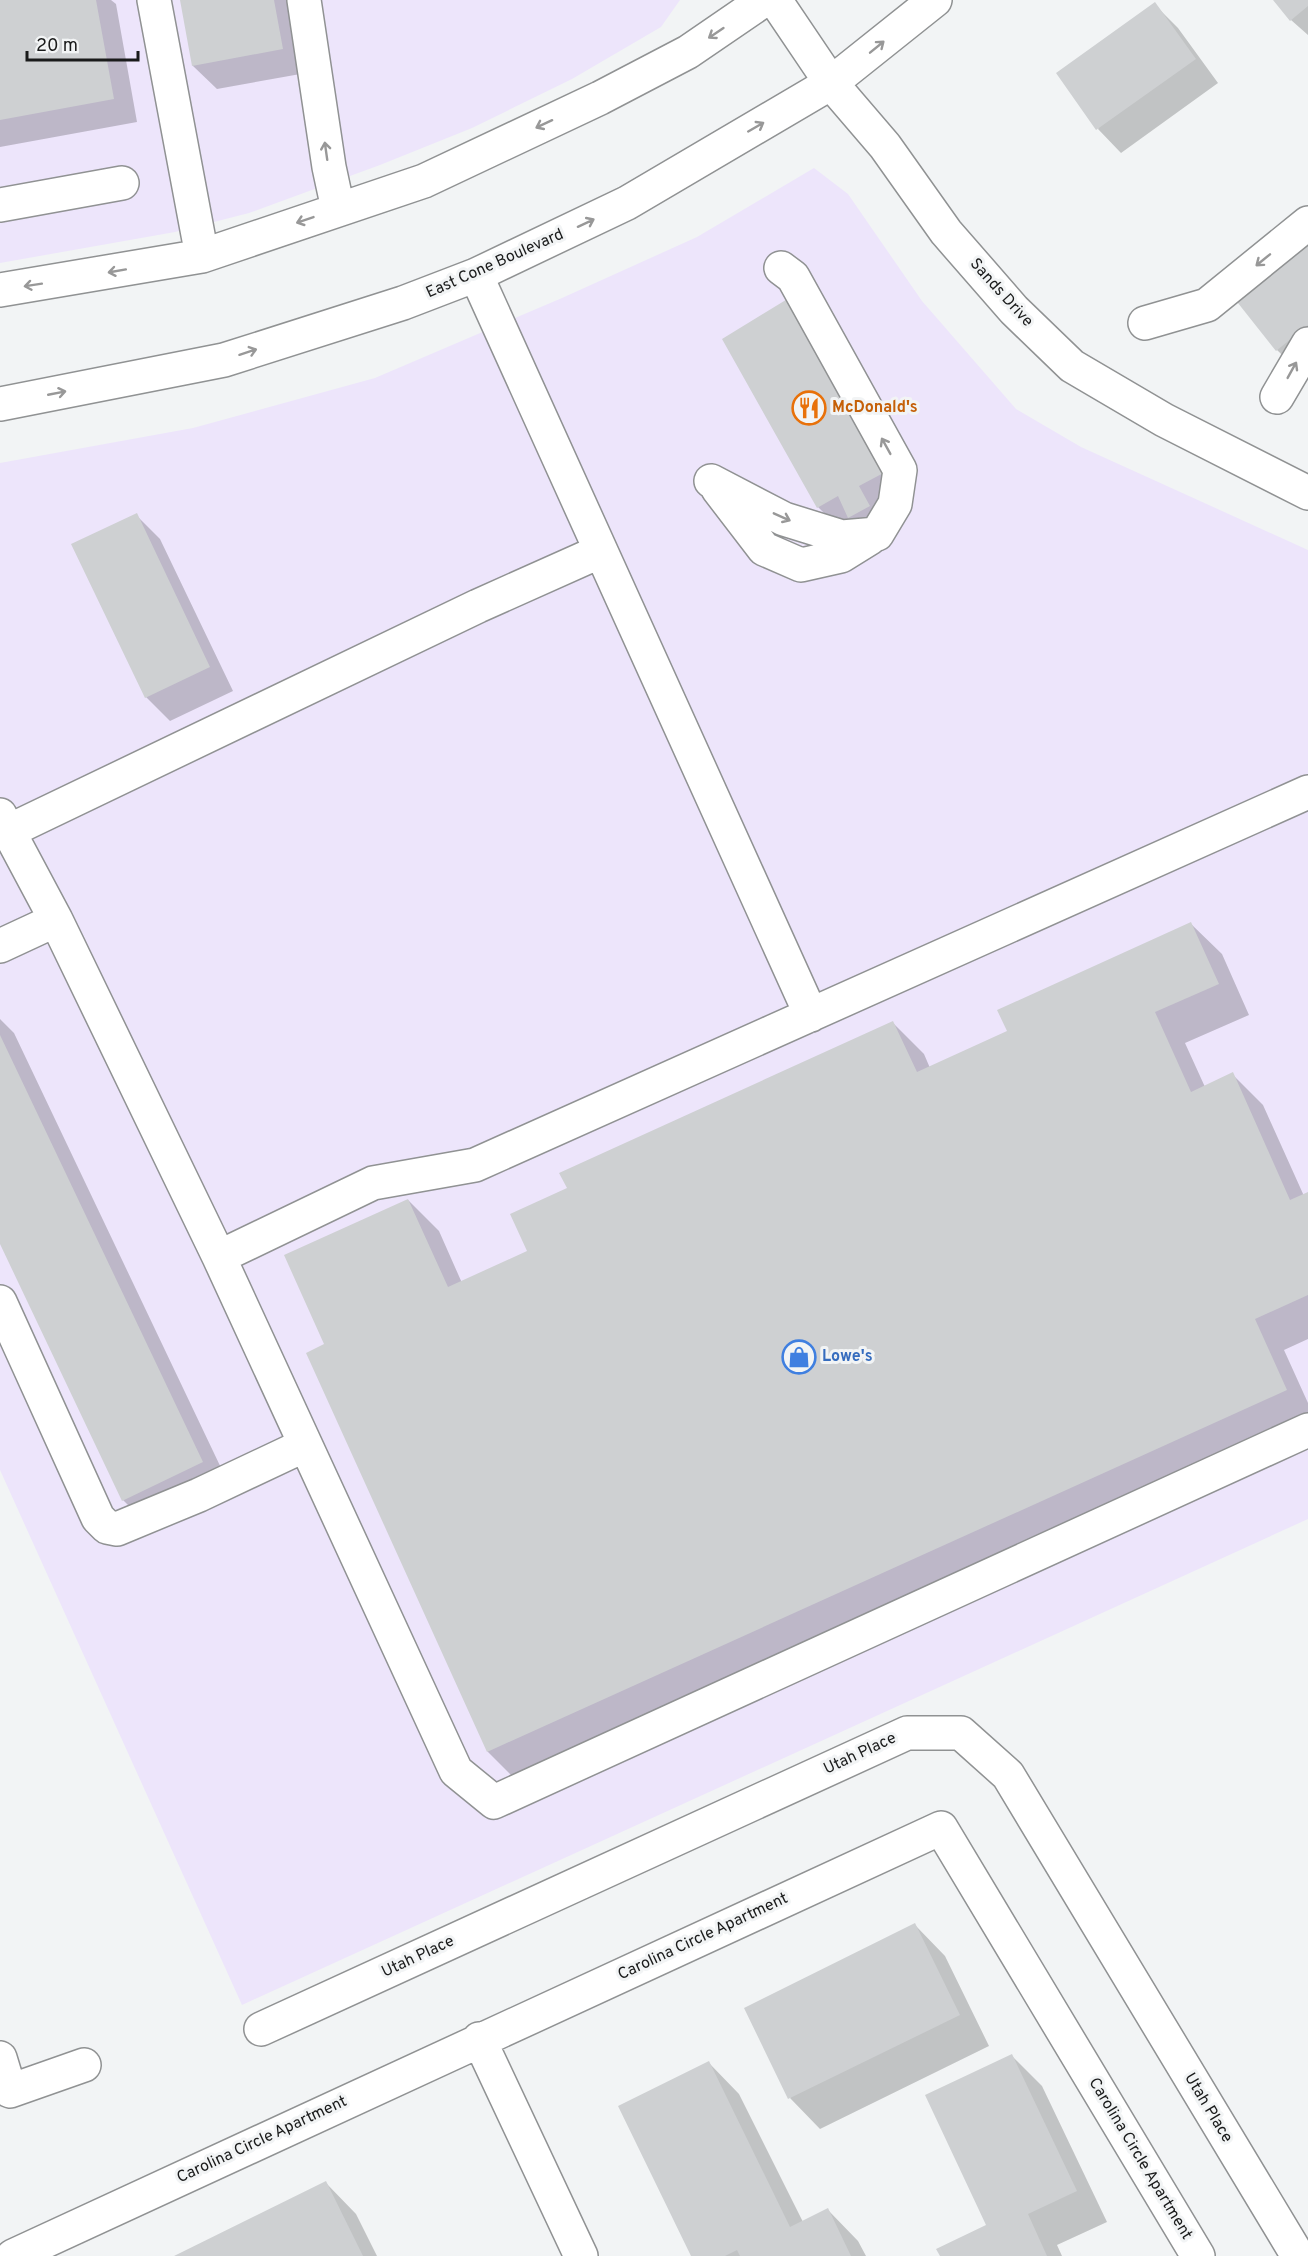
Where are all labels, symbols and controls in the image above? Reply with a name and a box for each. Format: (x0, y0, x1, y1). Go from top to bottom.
scale bar (27, 24, 138, 62)
one-way arrow (708, 27, 724, 39)
text: 20 m (36, 35, 78, 58)
one-way arrow (868, 40, 884, 53)
one-way arrow (535, 119, 553, 131)
one-way arrow (747, 121, 764, 133)
one-way arrow (321, 142, 332, 162)
one-way arrow (296, 216, 315, 227)
one-way arrow (577, 216, 595, 228)
street label: East Cone Boulevard (423, 225, 567, 303)
one-way arrow (1255, 253, 1271, 266)
street label: Sands Drive (965, 254, 1037, 332)
one-way arrow (108, 265, 127, 276)
one-way arrow (24, 279, 43, 290)
one-way arrow (238, 346, 257, 357)
one-way arrow (1286, 362, 1298, 379)
one-way arrow (47, 387, 67, 398)
restaurant icon: McDonald's (791, 390, 827, 426)
place label: McDonald's (832, 398, 918, 418)
one-way arrow (880, 438, 892, 455)
one-way arrow (773, 512, 791, 523)
shop icon: Lowe's (781, 1339, 817, 1375)
place label: Lowe's (822, 1347, 873, 1367)
street label: Utah Place (821, 1729, 899, 1779)
street label: Carolina Circle Apartment (615, 1889, 791, 1985)
street label: Utah Place (379, 1932, 457, 1982)
street label: Utah Place (1179, 2070, 1237, 2146)
street label: Carolina Circle Apartment (1084, 2074, 1196, 2244)
street label: Carolina Circle Apartment (174, 2092, 350, 2188)

